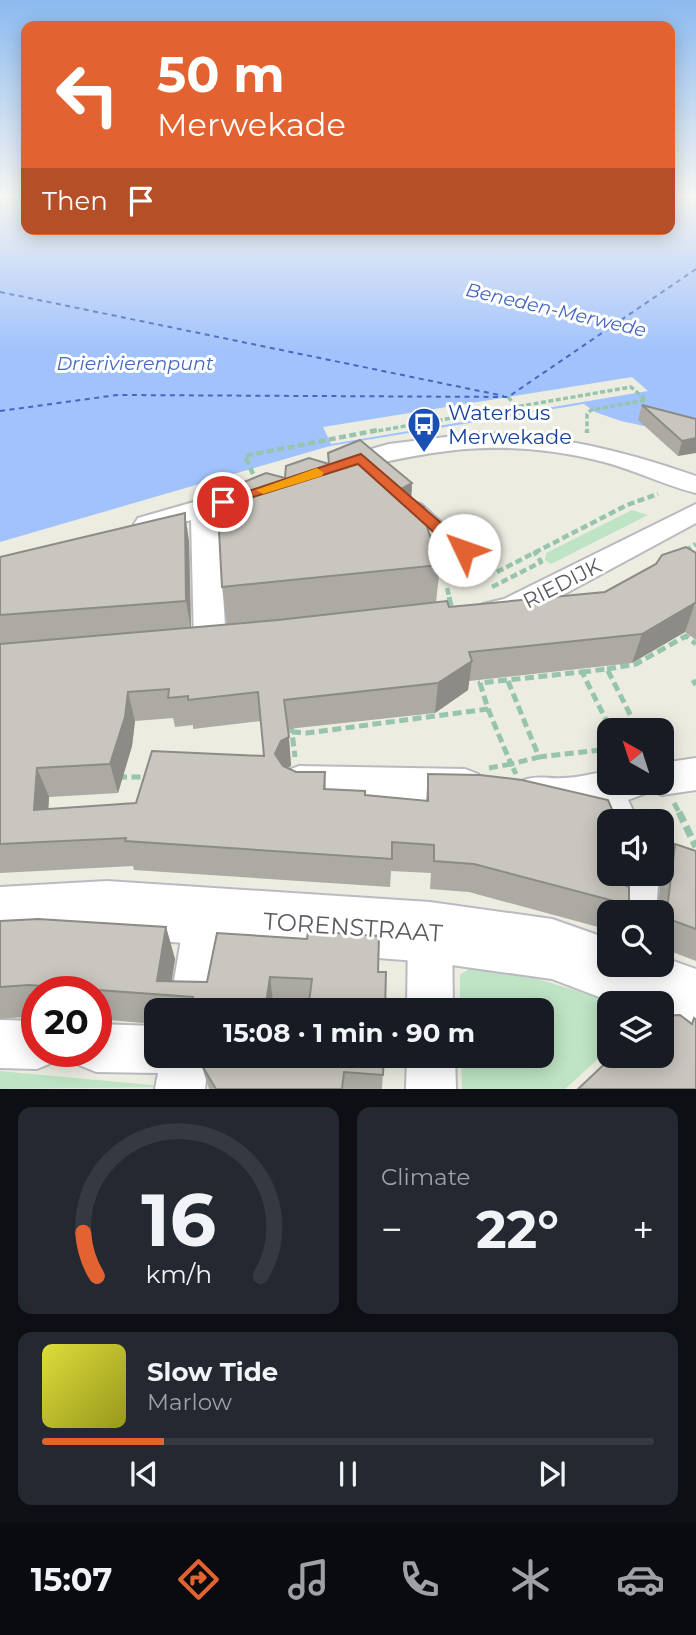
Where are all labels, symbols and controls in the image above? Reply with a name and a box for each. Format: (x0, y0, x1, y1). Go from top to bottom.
text: 50 m (157, 45, 285, 104)
icon: left (42, 49, 133, 140)
text: Merwekade (157, 105, 346, 144)
icon: arrive (122, 182, 160, 220)
text: Then (42, 185, 108, 217)
water label: Beneden-Merwede (464, 278, 648, 342)
water label: Drierivierenpunt (56, 352, 214, 375)
place label: Waterbus Merwekade (448, 400, 572, 449)
bus stop icon: Waterbus Merwekade (405, 405, 443, 454)
pin (193, 472, 253, 532)
icon: arrive (204, 483, 242, 521)
position arrow (427, 513, 501, 587)
street label: RIEDIJK (519, 553, 605, 613)
north arrow (597, 718, 674, 794)
map controls (597, 718, 674, 1068)
button: sound (597, 809, 674, 886)
button: search (597, 900, 674, 977)
street label: TORENSTRAAT (262, 906, 444, 948)
speed limit sign: 20 (21, 976, 112, 1067)
button: layers (597, 991, 674, 1068)
text: 15:08 · 1 min · 90 m (223, 1017, 475, 1049)
text: Climate (381, 1163, 470, 1191)
text: 16 (141, 1177, 216, 1265)
text: 22° (476, 1198, 559, 1261)
text: − (381, 1206, 403, 1253)
text: + (632, 1206, 654, 1253)
text: km/h (145, 1259, 212, 1289)
text: Slow Tide (147, 1356, 278, 1388)
text: Marlow (147, 1388, 232, 1416)
icon: previous (125, 1455, 163, 1493)
icon: pause (329, 1455, 367, 1493)
icon: next (533, 1455, 571, 1493)
icon: directions (174, 1555, 223, 1604)
icon: music (284, 1555, 333, 1604)
icon: phone (395, 1555, 444, 1604)
icon: climate (506, 1555, 555, 1604)
icon: car (616, 1555, 665, 1604)
text: 15:07 (31, 1560, 112, 1599)

